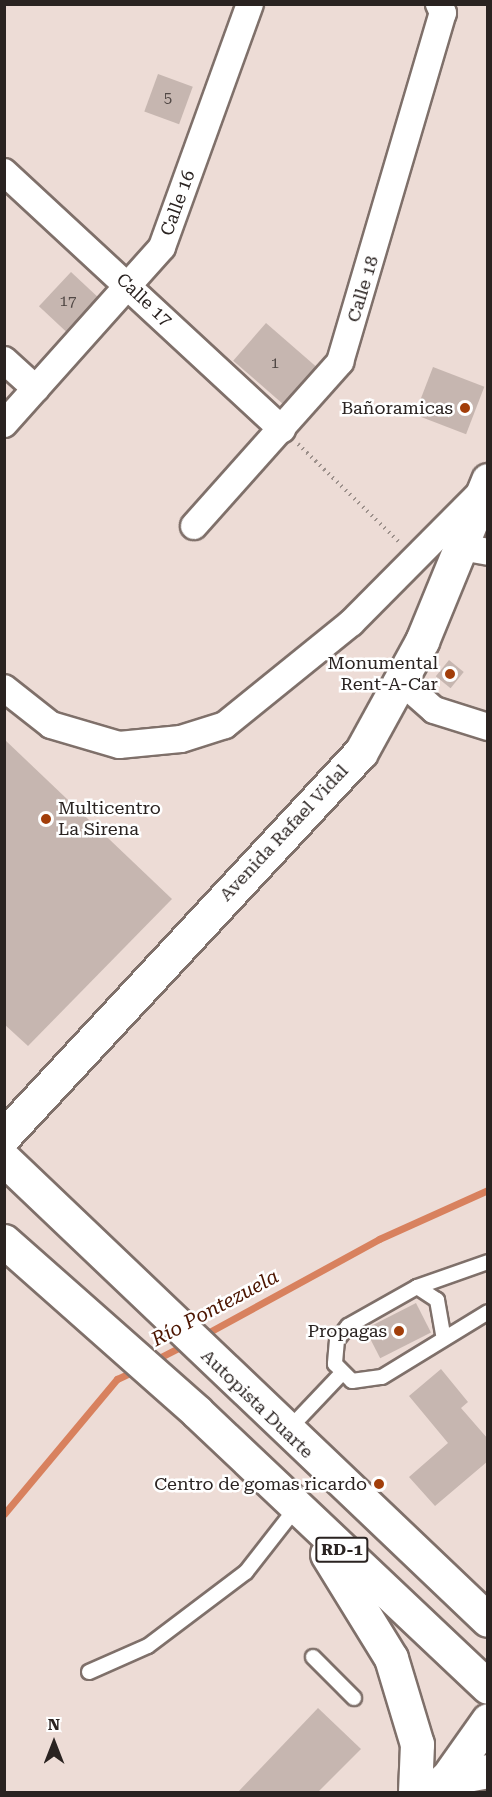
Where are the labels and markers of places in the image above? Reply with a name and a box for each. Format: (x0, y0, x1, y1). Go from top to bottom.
place label: Bañoramicas (341, 397, 453, 419)
marker: Bañoramicas (458, 401, 472, 415)
place label: Monumental Rent-A-Car (327, 653, 438, 696)
marker: Monumental Rent-A-Car (443, 667, 457, 681)
place label: Multicentro La Sirena (58, 798, 161, 840)
marker: Multicentro La Sirena (39, 812, 53, 826)
place label: Propagas (307, 1320, 387, 1342)
marker: Propagas (392, 1324, 406, 1338)
place label: Centro de gomas ricardo (154, 1473, 367, 1495)
marker: Centro de gomas ricardo (372, 1477, 386, 1491)

